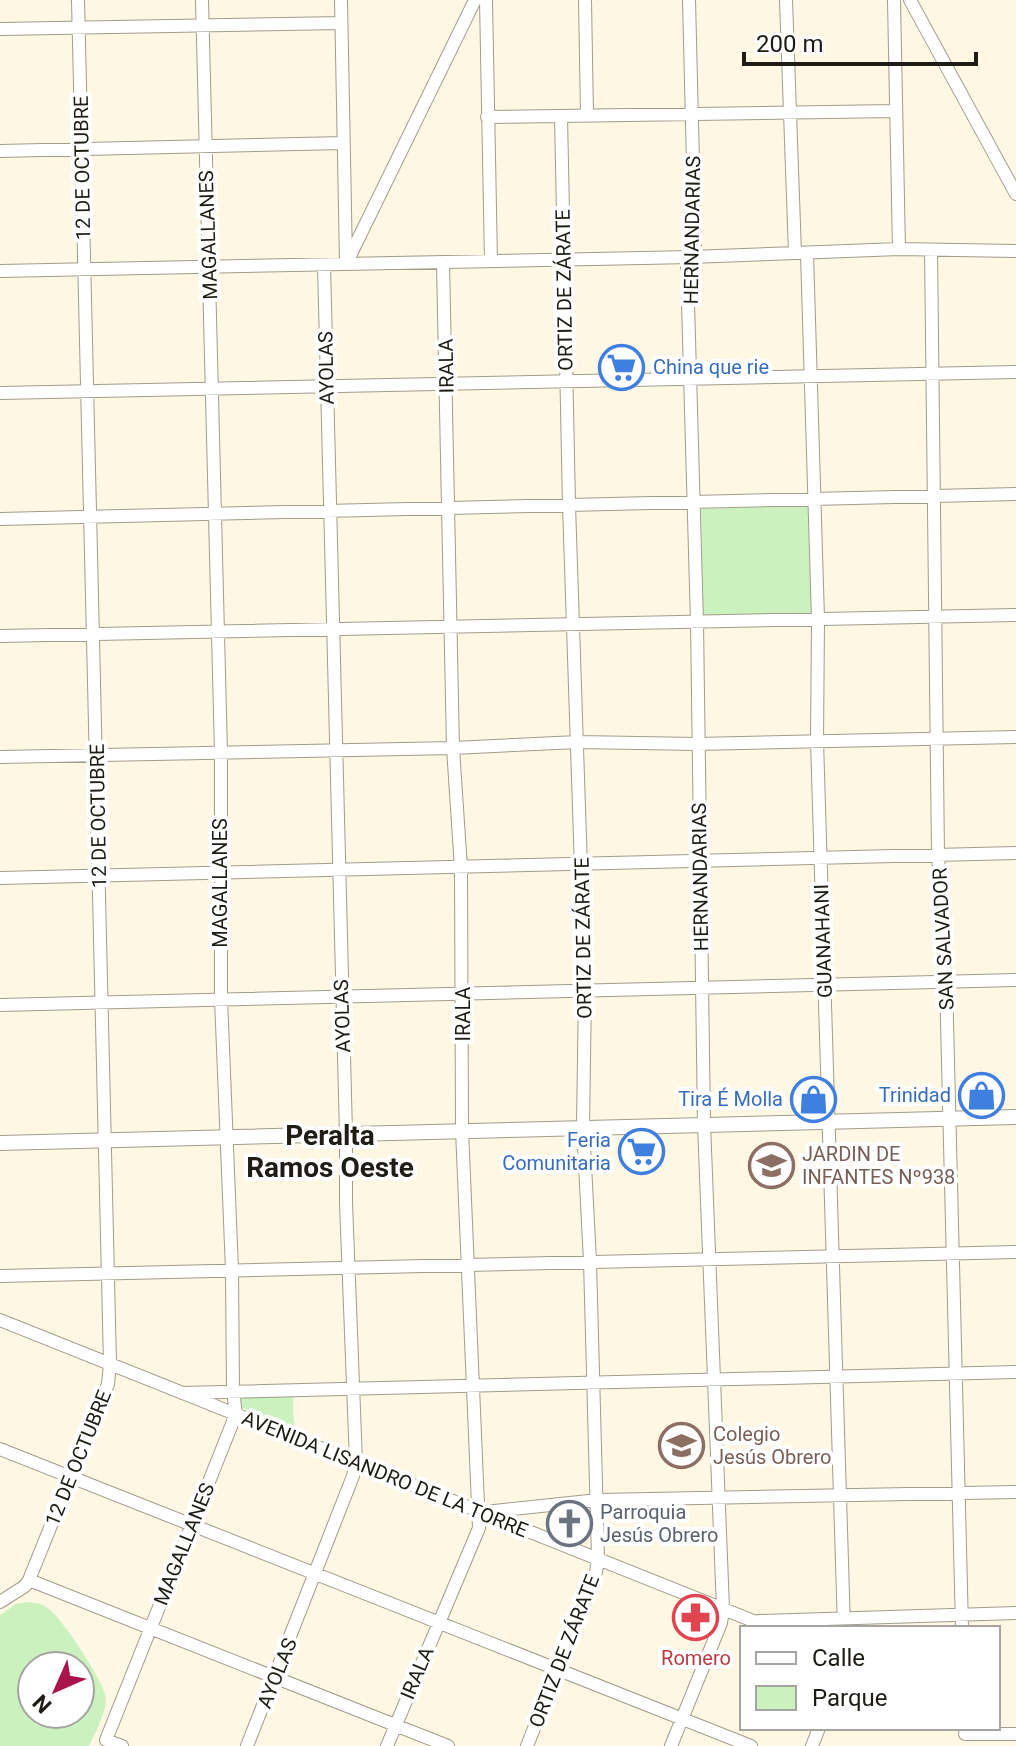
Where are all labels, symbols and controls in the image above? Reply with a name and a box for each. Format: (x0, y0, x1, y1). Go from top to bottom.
scale bar (744, 16, 976, 66)
text: 200 m (756, 30, 823, 58)
street label: 12 DE OCTUBRE (69, 96, 95, 240)
street label: HERNANDARIAS (679, 155, 705, 304)
street label: MAGALLANES (194, 170, 222, 300)
street label: ORTIZ DE ZÁRATE (551, 209, 577, 371)
street label: AYOLAS (313, 331, 339, 405)
street label: IRALA (434, 338, 458, 394)
supermarket icon: China que rie (598, 343, 646, 391)
place label: China que rie (653, 355, 769, 379)
street label: 12 DE OCTUBRE (85, 744, 111, 888)
street label: HERNANDARIAS (687, 802, 713, 951)
street label: MAGALLANES (208, 818, 232, 948)
street label: ORTIZ DE ZÁRATE (570, 857, 596, 1019)
street label: SAN SALVADOR (927, 867, 959, 1011)
street label: GUANAHANI (809, 884, 837, 998)
street label: AYOLAS (329, 979, 355, 1053)
street label: IRALA (451, 987, 475, 1041)
shop icon: Trinidad (958, 1071, 1006, 1119)
shop icon: Tira É Molla (790, 1075, 838, 1123)
place label: Trinidad (879, 1083, 951, 1107)
place label: Tira É Molla (678, 1087, 783, 1111)
district label: Peralta Ramos Oeste (246, 1119, 414, 1184)
supermarket icon: Feria Comunitaria (618, 1127, 666, 1175)
place label: Feria Comunitaria (502, 1128, 611, 1175)
school or university icon: JARDIN DE INFANTES Nº938 (747, 1142, 795, 1190)
place label: JARDIN DE INFANTES Nº938 (802, 1142, 955, 1189)
street label: 12 DE OCTUBRE (40, 1387, 116, 1529)
street label: AVENIDA LISANDRO DE LA TORRE (239, 1406, 531, 1542)
school or university icon: Colegio Jesús Obrero (658, 1421, 706, 1469)
place label: Colegio Jesús Obrero (713, 1422, 831, 1469)
street label: MAGALLANES (149, 1479, 219, 1609)
church icon: Parroquia Jesús Obrero (545, 1499, 593, 1547)
place label: Parroquia Jesús Obrero (600, 1500, 718, 1547)
street label: ORTIZ DE ZÁRATE (524, 1571, 604, 1731)
pharmacy icon: Romero (672, 1594, 720, 1642)
legend (740, 1626, 1000, 1730)
street label: AYOLAS (252, 1634, 302, 1712)
street label: IRALA (395, 1643, 439, 1703)
text: Calle (812, 1644, 865, 1672)
place label: Romero (661, 1646, 731, 1670)
north arrow (16, 1650, 96, 1730)
text: Parque (812, 1684, 888, 1712)
text: N (28, 1689, 57, 1718)

